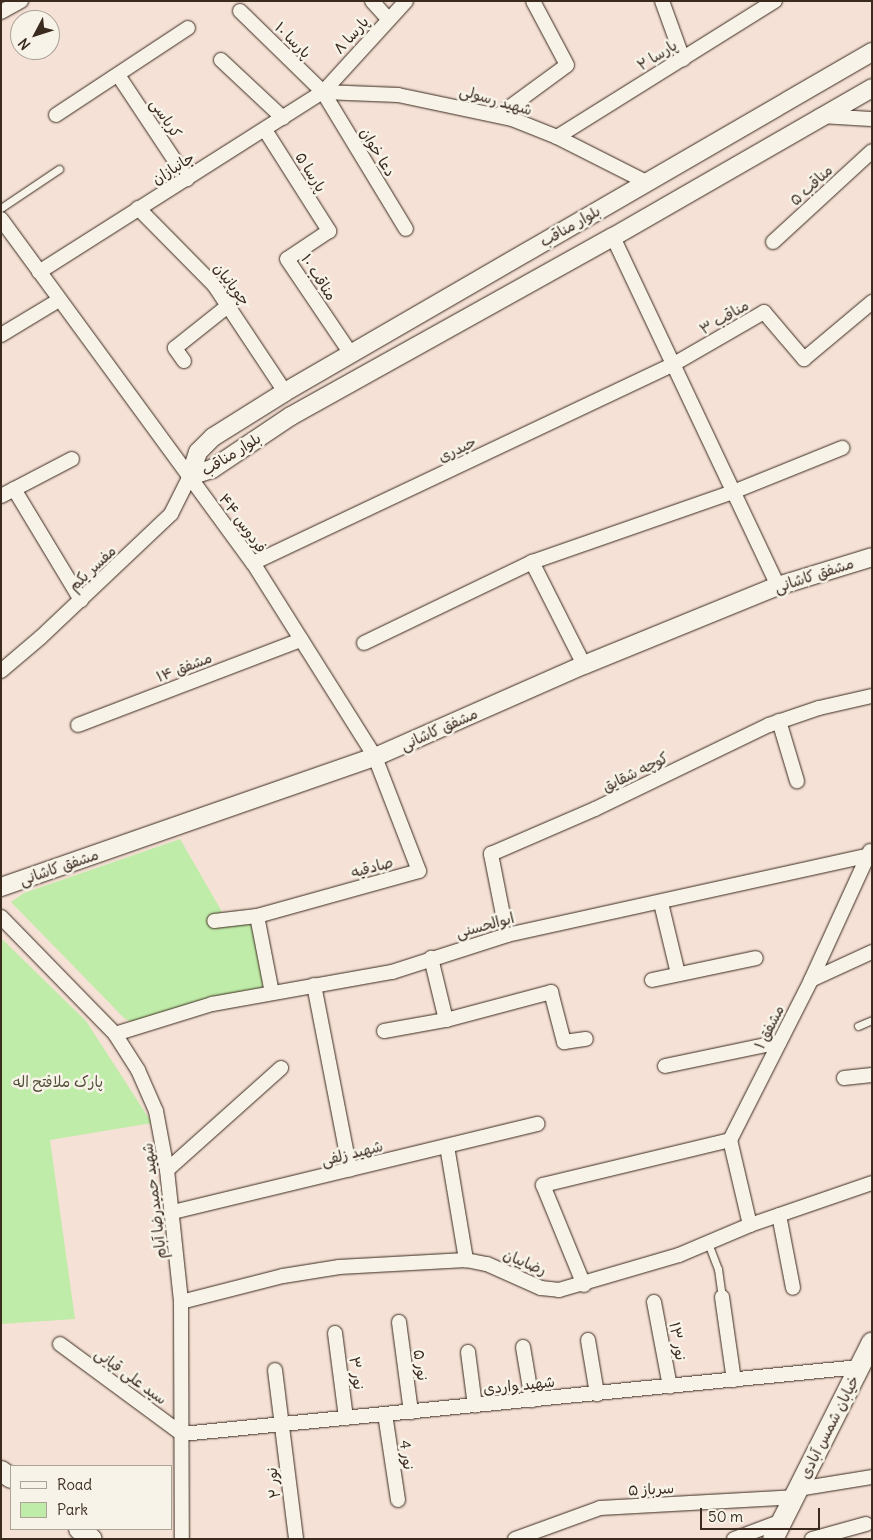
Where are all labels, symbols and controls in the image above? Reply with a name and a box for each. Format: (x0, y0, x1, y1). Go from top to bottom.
north arrow (10, 10, 60, 60)
street label: پارسا ۸ (330, 13, 372, 57)
street label: پارسا ۱۰ (271, 18, 315, 62)
text: N (14, 35, 34, 53)
street label: پارسا ۲ (634, 36, 680, 74)
street label: شهید رسولی (458, 81, 534, 119)
street label: کرباسی (146, 95, 186, 141)
street label: دعا خوان (357, 124, 399, 180)
street label: جانبازان (148, 148, 198, 188)
street label: پارسا ۵ (292, 149, 330, 195)
street label: مناقب ۵ (786, 161, 836, 209)
street label: بلوار مناقب (537, 202, 603, 250)
street label: مناقب ۱۰ (297, 250, 341, 304)
street label: چوپانیان (210, 259, 254, 309)
street label: مناقب ۳ (696, 296, 752, 338)
street label: بلوار مناقب (198, 429, 264, 479)
street label: حیدری (435, 432, 479, 466)
street label: فردوس ۴۴ (215, 490, 271, 556)
street label: مفسر یکم (64, 541, 120, 595)
street label: مشفق کاشانی (772, 554, 856, 596)
street label: مشفق ۱۴ (154, 648, 214, 686)
street label: مشفق کاشانی (398, 704, 480, 754)
street label: کوچه شقایق (599, 748, 671, 796)
street label: مشفق کاشانی (17, 845, 101, 889)
street label: صادقیه (349, 853, 395, 881)
street label: ابوالحسنی (454, 909, 516, 941)
street label: مشفق ۱ (750, 1002, 788, 1052)
park label: پارک ملافتح اله (13, 1073, 103, 1091)
street label: شهید زلفی (319, 1137, 385, 1169)
street label: شهید حمیدرضا آبام (138, 1142, 170, 1260)
street label: رضاییان (501, 1245, 549, 1279)
street label: نور ۱۳ (666, 1320, 690, 1362)
street label: سید علی قپانی (92, 1344, 170, 1408)
street label: نور ۵ (410, 1348, 432, 1382)
street label: نور ۳ (346, 1355, 368, 1391)
street label: شهید واردی (482, 1372, 556, 1398)
street label: خیابان شمس آبادی (795, 1372, 863, 1482)
street label: نور 4 (396, 1439, 418, 1471)
legend (10, 1465, 172, 1530)
street label: نور ۲ (262, 1466, 284, 1500)
text: Road (57, 1475, 92, 1494)
street label: سرباز ۵ (627, 1479, 675, 1499)
scale bar (703, 1498, 823, 1530)
text: Park (57, 1500, 88, 1519)
text: 50 m (708, 1507, 743, 1526)

